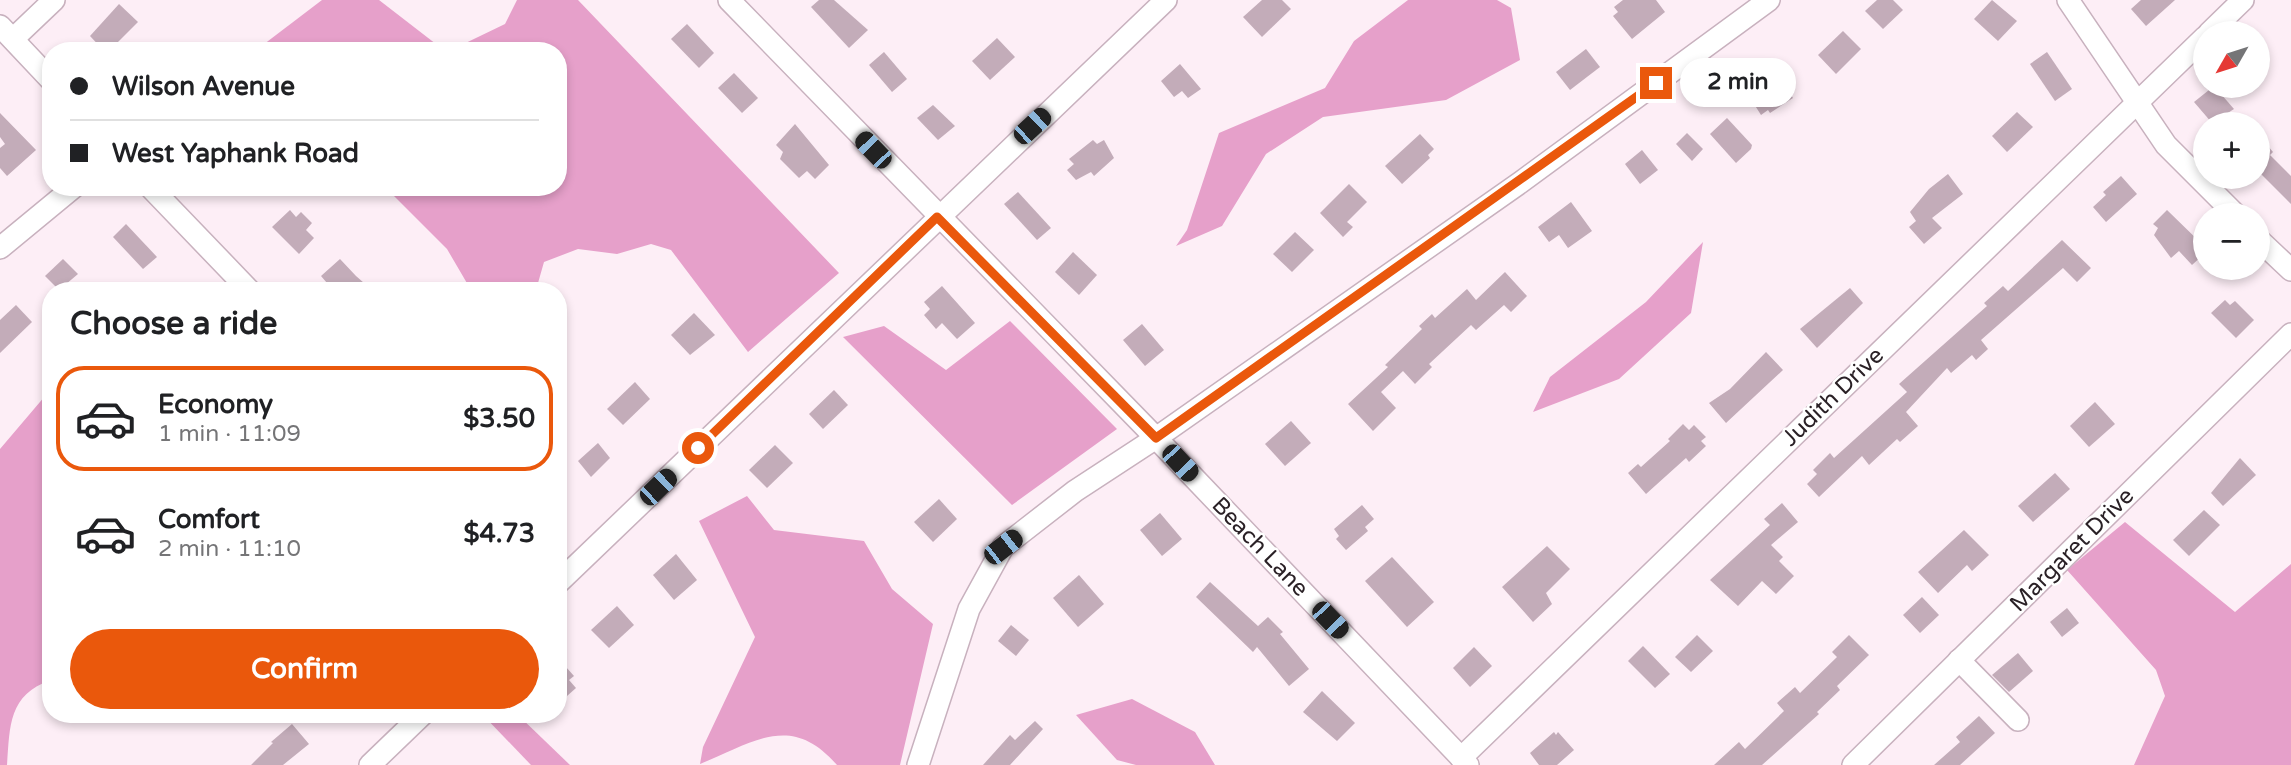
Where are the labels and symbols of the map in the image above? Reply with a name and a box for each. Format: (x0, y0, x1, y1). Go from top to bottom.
north arrow (2193, 21, 2270, 98)
callout: 2 min (1680, 58, 1796, 108)
route end (1640, 67, 1672, 99)
car (1010, 104, 1055, 148)
car (851, 128, 896, 172)
street label: Judith Drive (1776, 342, 1890, 452)
route start (682, 432, 714, 464)
car (1158, 440, 1203, 486)
car (636, 465, 681, 509)
street label: Margaret Drive (2004, 482, 2140, 618)
street label: Beach Lane (1206, 492, 1314, 602)
car (980, 526, 1027, 568)
car (1308, 598, 1353, 642)

